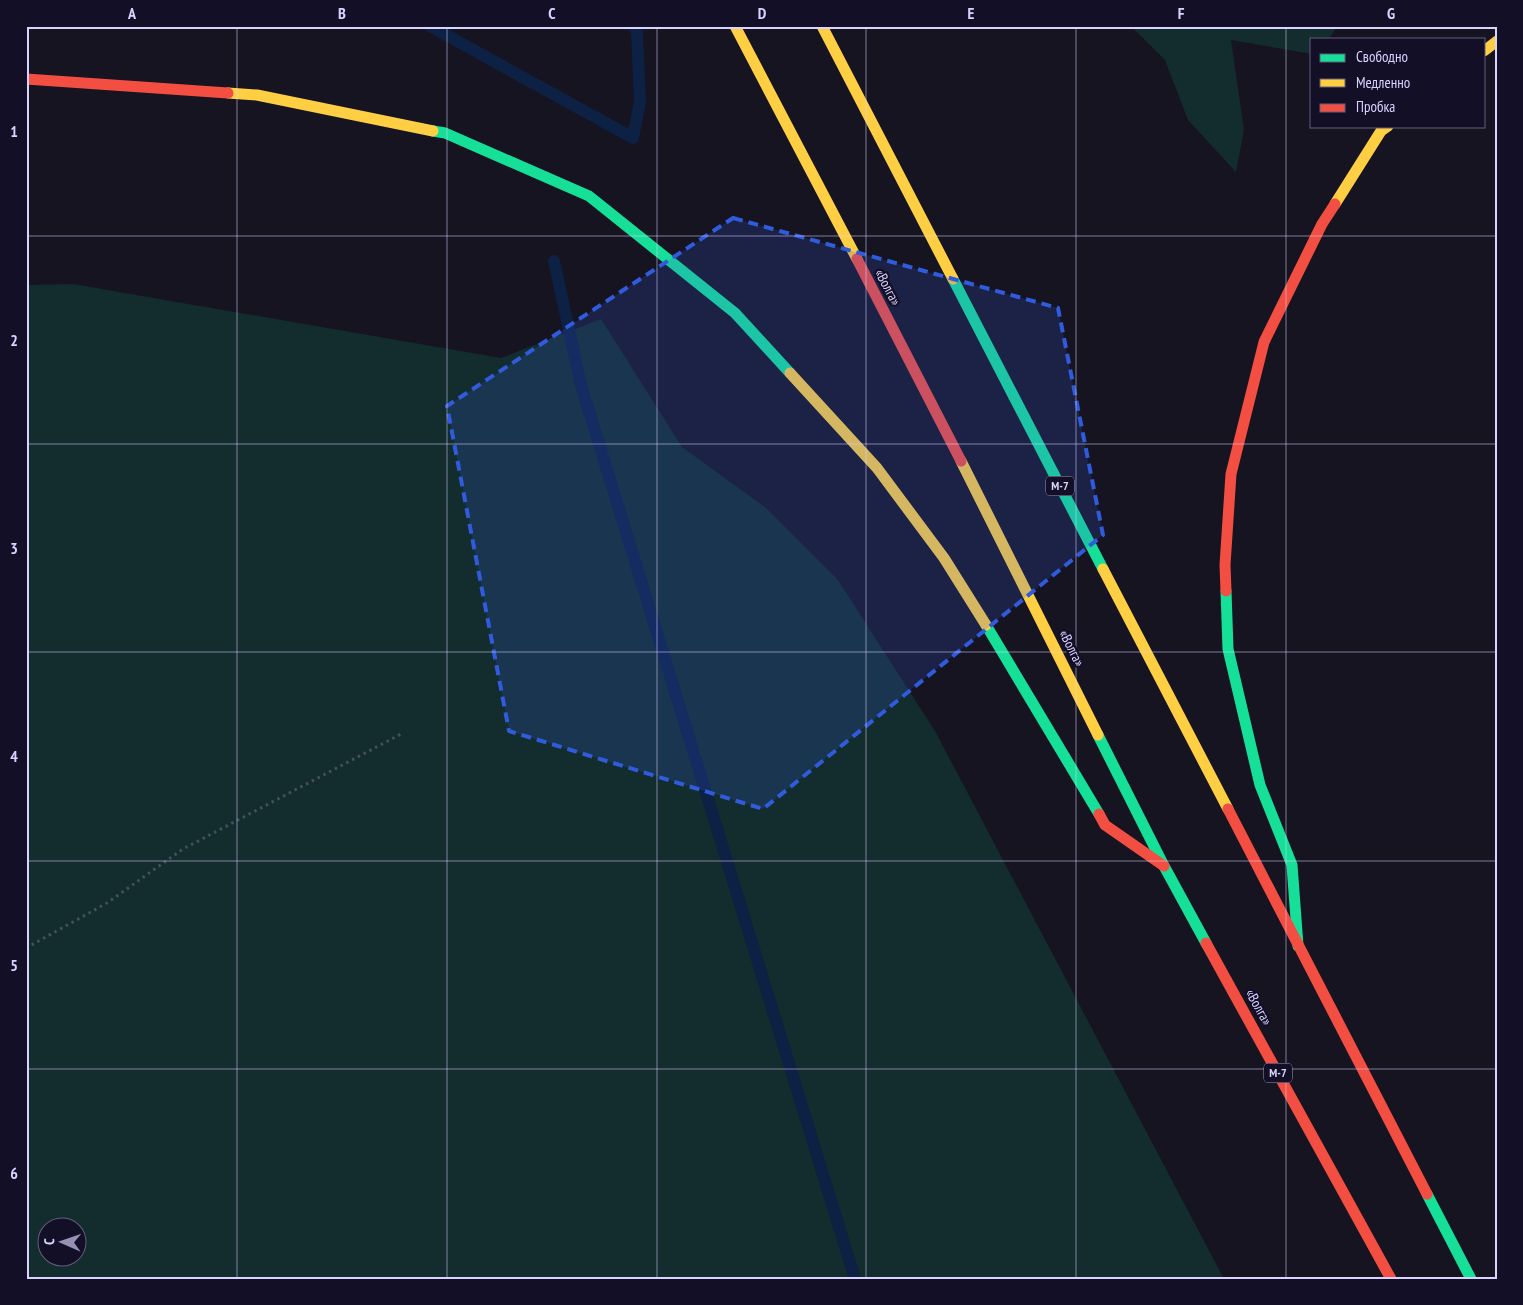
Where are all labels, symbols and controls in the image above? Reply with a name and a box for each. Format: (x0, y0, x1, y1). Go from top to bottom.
text: A (127, 3, 137, 23)
text: B (338, 3, 346, 23)
text: C (548, 3, 556, 23)
text: D (758, 3, 767, 23)
text: E (968, 3, 975, 23)
text: F (1178, 3, 1185, 23)
text: G (1387, 3, 1395, 23)
legend (1310, 38, 1486, 128)
text: Свободно (1356, 47, 1408, 66)
text: Медленно (1356, 73, 1410, 92)
text: Пробка (1356, 97, 1395, 116)
text: 1 (10, 121, 18, 141)
street label: «Волга» (871, 266, 905, 308)
text: 2 (10, 330, 18, 350)
road number: М-7 (1046, 476, 1074, 496)
text: 3 (10, 538, 18, 558)
street label: «Волга» (1055, 627, 1089, 669)
text: 4 (10, 746, 18, 766)
text: 5 (10, 955, 18, 975)
street label: «Волга» (1242, 986, 1276, 1028)
road number: М-7 (1264, 1064, 1292, 1082)
text: 6 (10, 1163, 18, 1183)
north arrow (38, 1218, 88, 1268)
text: С (40, 1237, 58, 1245)

